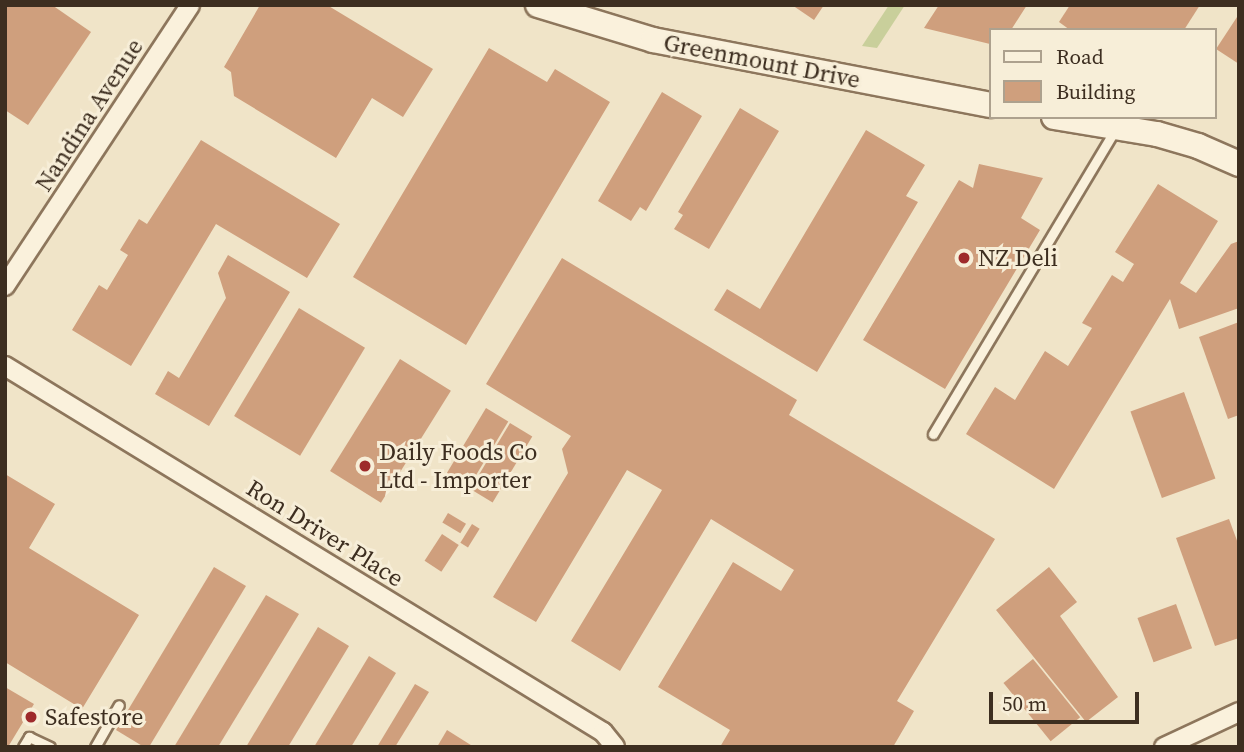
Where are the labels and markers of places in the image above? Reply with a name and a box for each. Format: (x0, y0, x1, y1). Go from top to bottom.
place label: NZ Deli (978, 244, 1058, 272)
marker: NZ Deli (956, 250, 972, 266)
place label: Daily Foods Co Ltd - Importer (379, 438, 537, 494)
marker: Daily Foods Co Ltd - Importer (357, 458, 373, 474)
place label: Safestore (45, 703, 143, 731)
marker: Safestore (23, 709, 39, 725)

